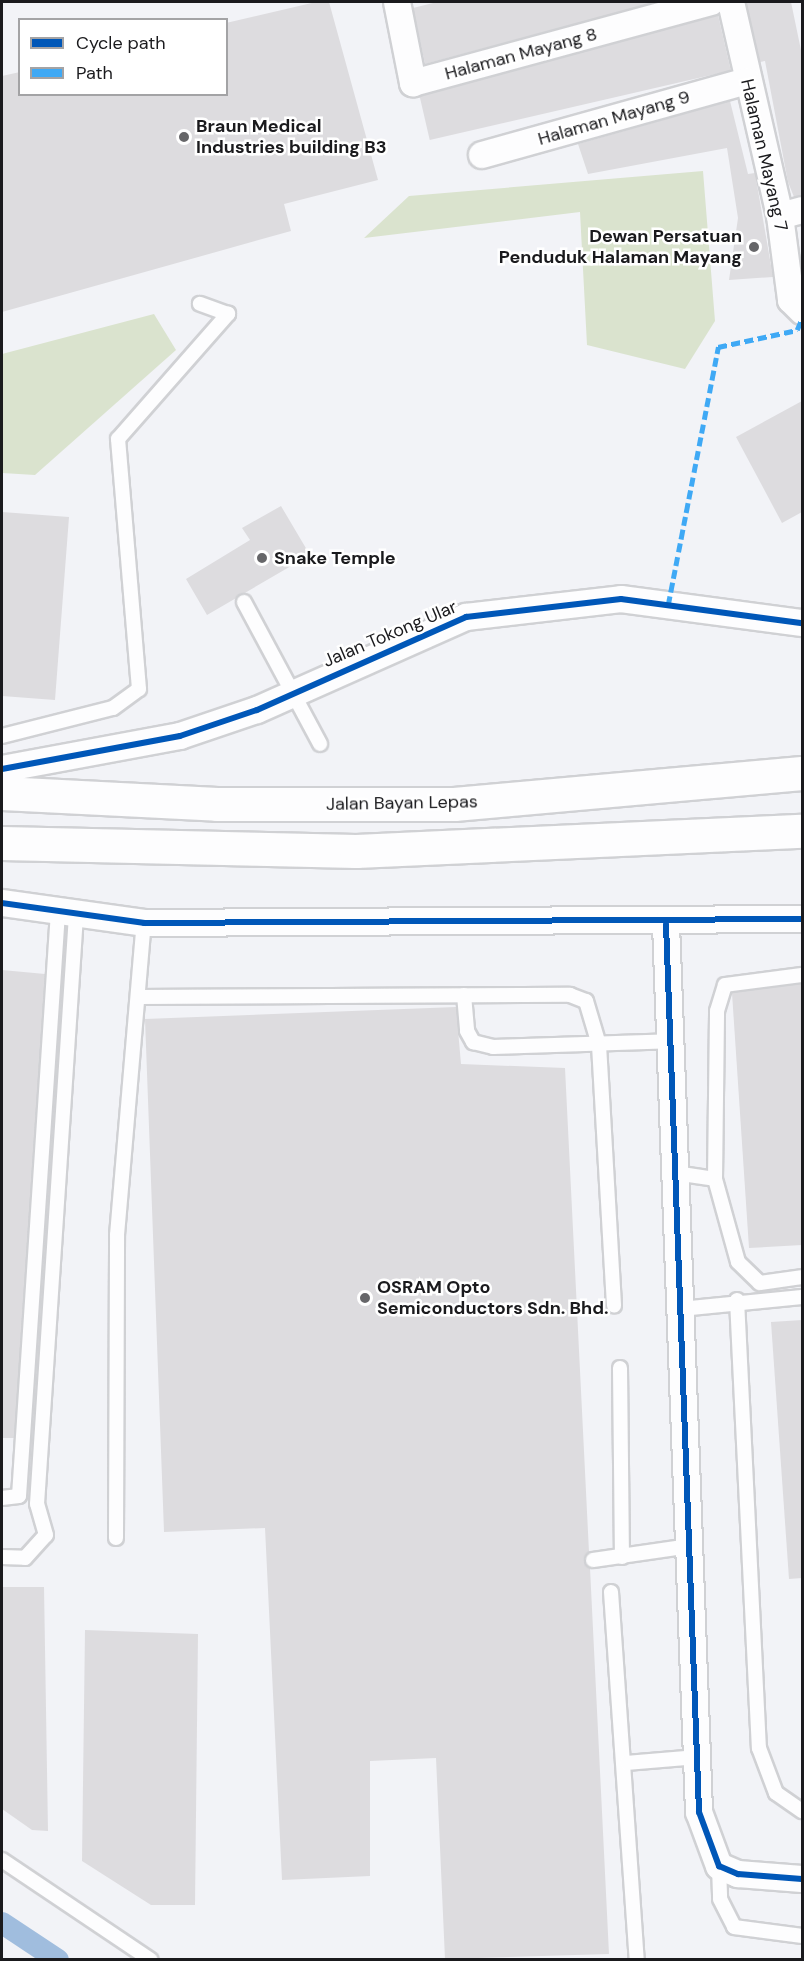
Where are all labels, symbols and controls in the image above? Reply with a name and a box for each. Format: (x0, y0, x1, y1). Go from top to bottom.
legend (18, 18, 228, 96)
street label: Halaman Mayang 8 (442, 23, 600, 85)
text: Cycle path (76, 31, 166, 55)
text: Path (76, 61, 113, 85)
street label: Halaman Mayang 7 (736, 77, 792, 233)
street label: Halaman Mayang 9 (535, 86, 693, 150)
place label: Braun Medical Industries building B3 (196, 116, 387, 158)
marker: Braun Medical Industries building B3 (177, 130, 191, 144)
place label: Dewan Persatuan Penduduk Halaman Mayang (499, 226, 742, 268)
marker: Dewan Persatuan Penduduk Halaman Mayang (747, 240, 761, 254)
place label: Snake Temple (274, 547, 396, 569)
marker: Snake Temple (255, 551, 269, 565)
street label: Jalan Tokong Ular (320, 596, 460, 672)
street label: Jalan Bayan Lepas (326, 791, 478, 815)
place label: OSRAM Opto Semiconductors Sdn. Bhd. (377, 1277, 608, 1320)
marker: OSRAM Opto Semiconductors Sdn. Bhd. (358, 1291, 372, 1305)

